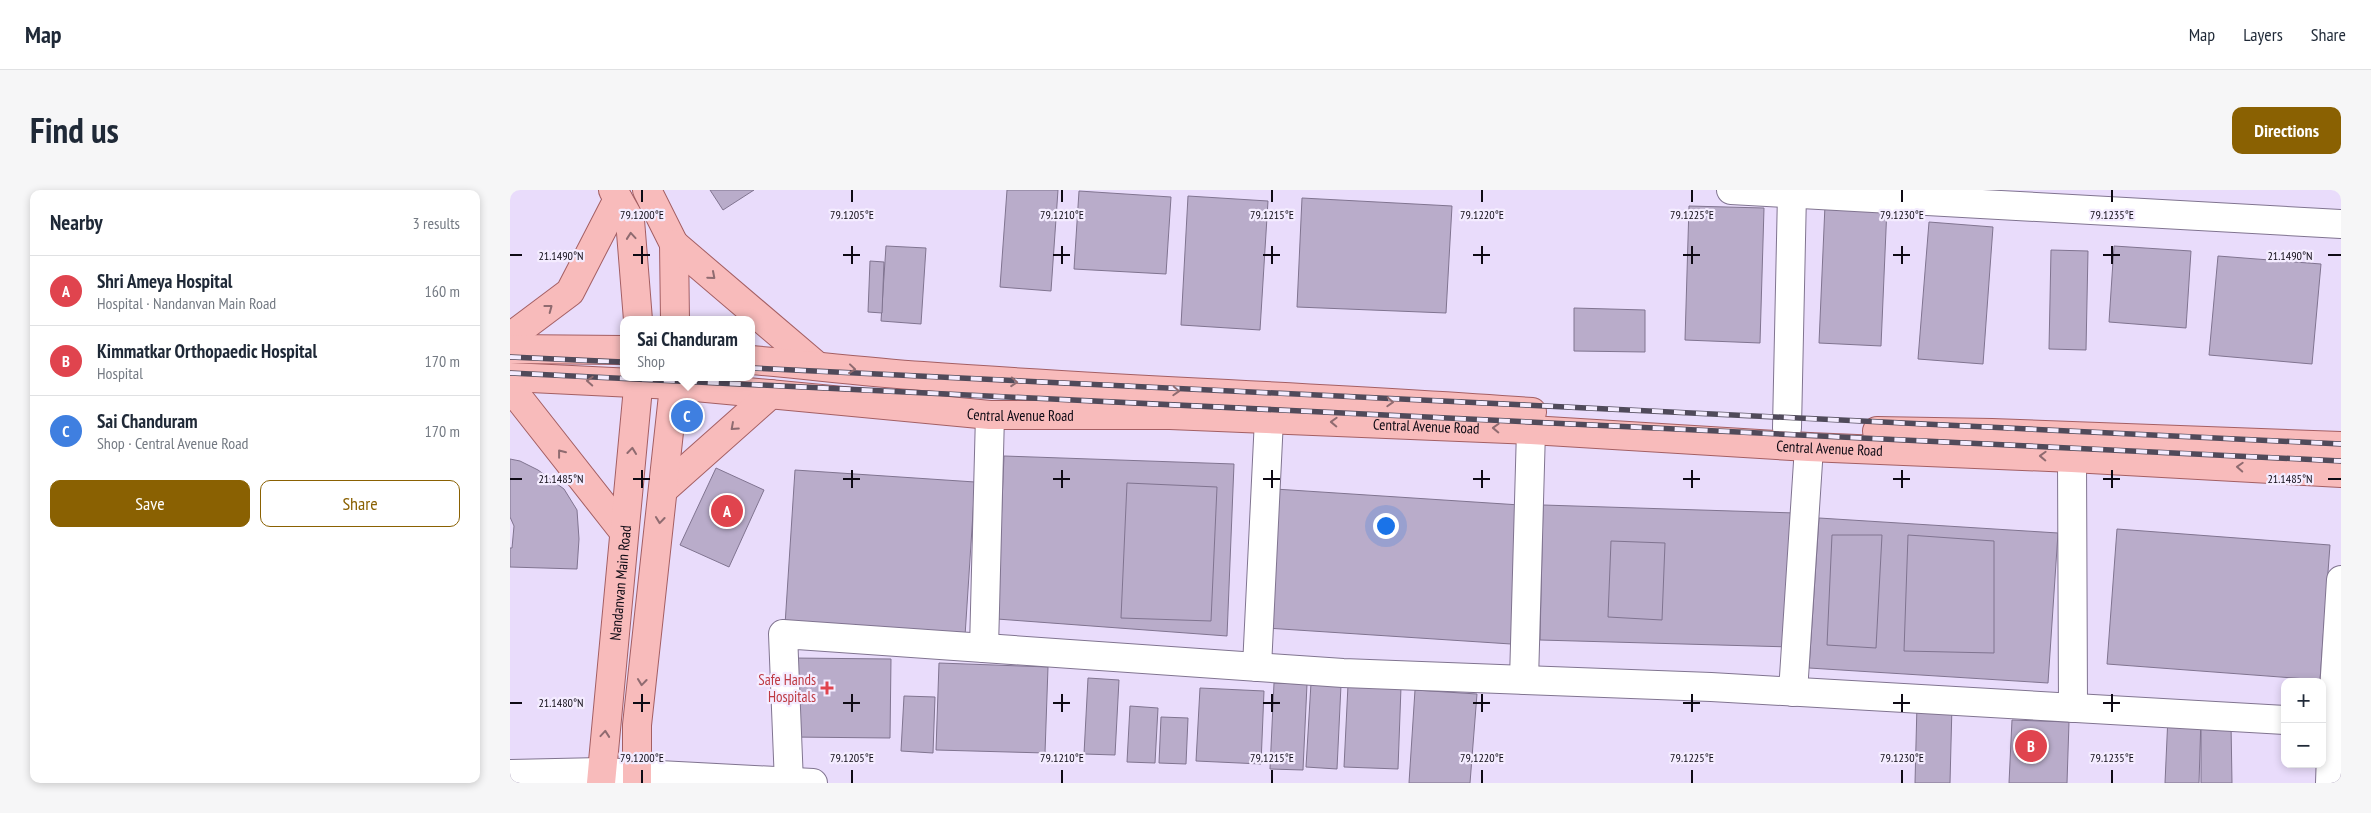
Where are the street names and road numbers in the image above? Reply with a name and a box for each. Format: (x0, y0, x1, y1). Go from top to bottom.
street label: Central Avenue Road (966, 403, 1074, 425)
street label: Central Avenue Road (1373, 414, 1480, 437)
street label: Central Avenue Road (1776, 436, 1883, 460)
street label: Nandanvan Main Road (605, 524, 635, 641)

